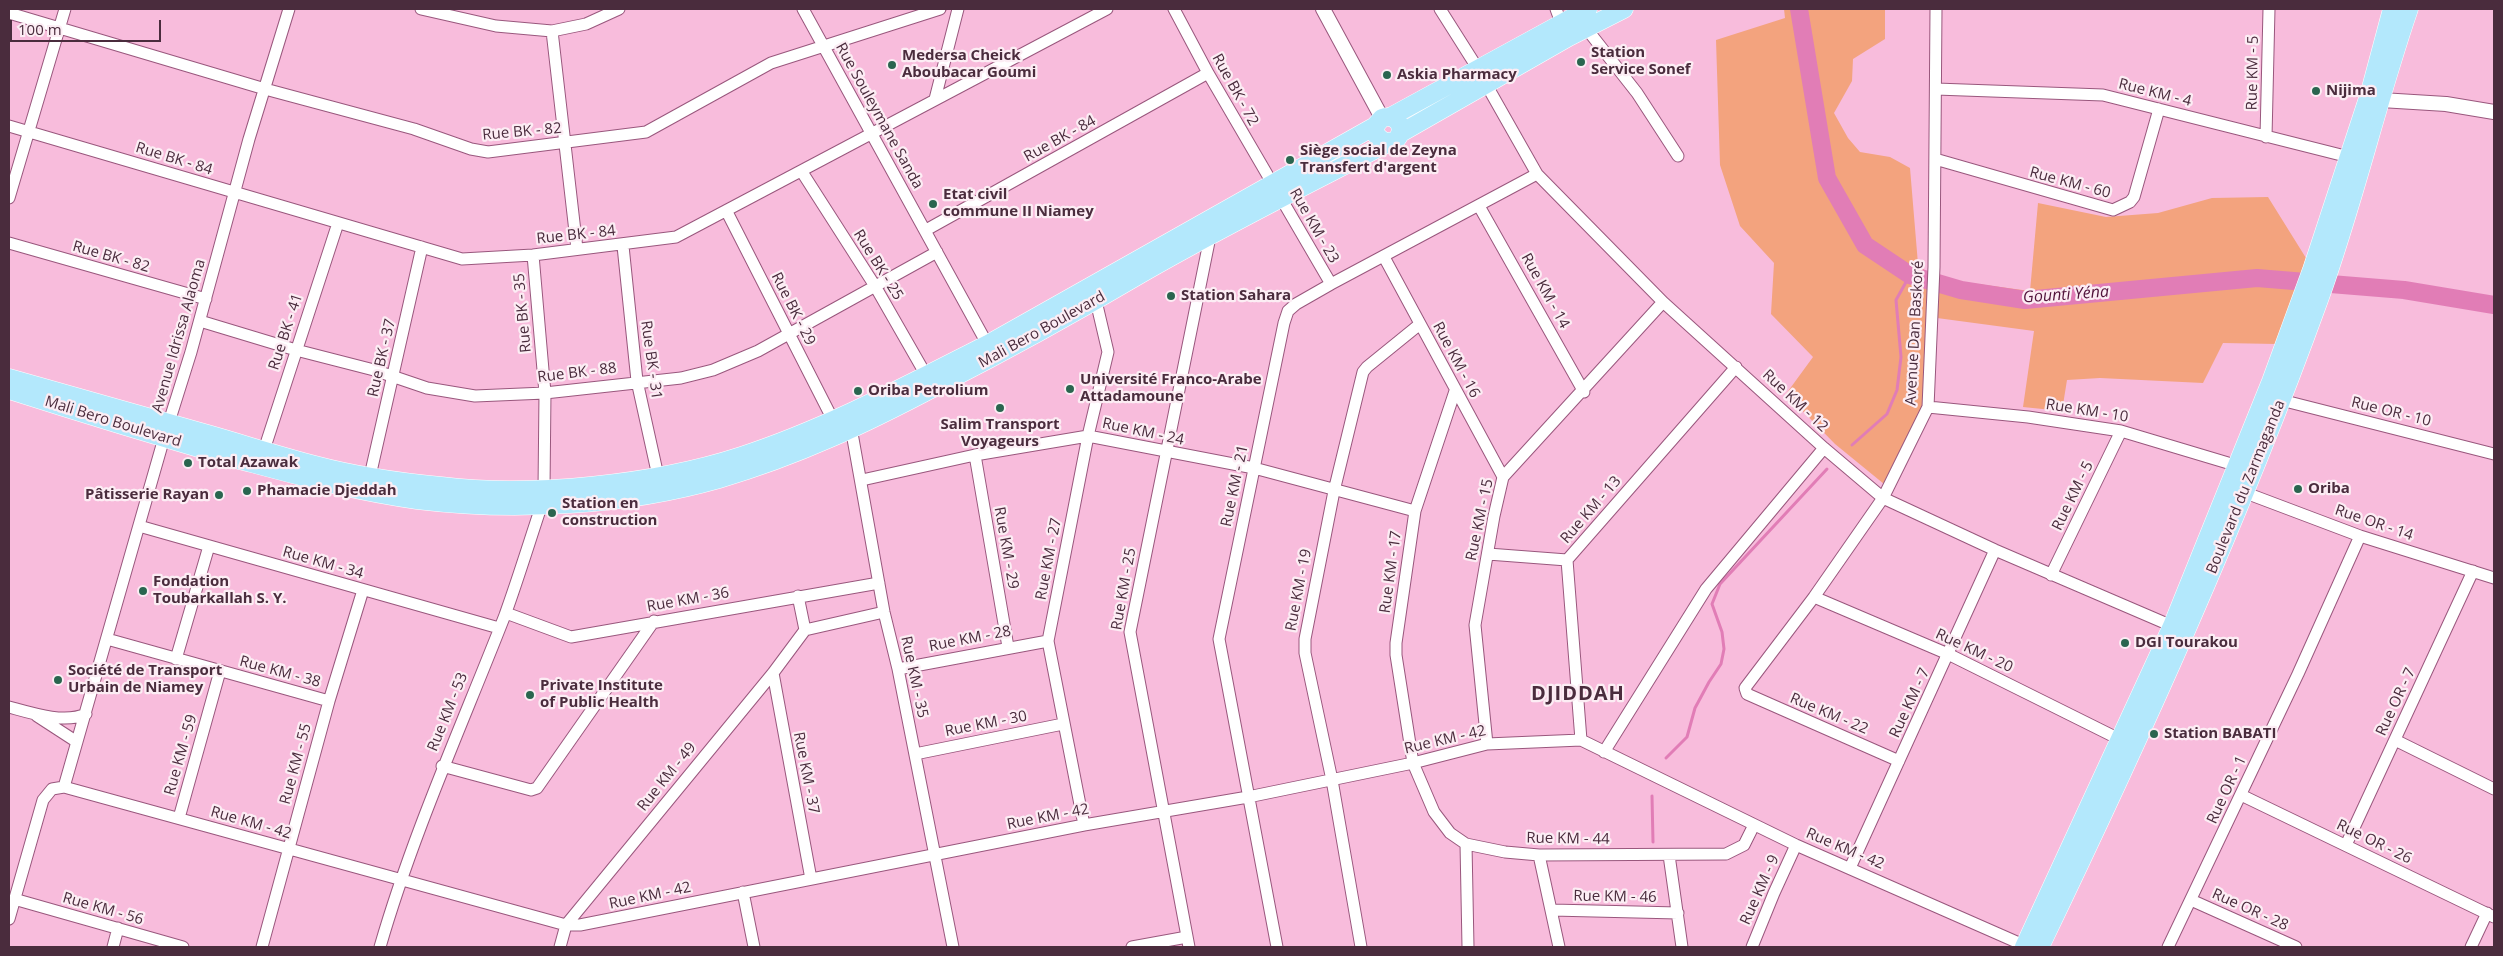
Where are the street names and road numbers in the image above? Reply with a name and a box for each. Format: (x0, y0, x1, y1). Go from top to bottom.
street label: Rue KM - 5 (2243, 36, 2263, 110)
street label: Rue Souleymane Sanda (831, 40, 927, 192)
street label: Rue BK - 72 (1208, 51, 1262, 129)
street label: Rue KM - 4 (2117, 75, 2193, 111)
street label: Rue BK - 84 (1021, 112, 1099, 166)
street label: Rue BK - 82 (482, 120, 562, 144)
street label: Rue BK - 84 (133, 139, 215, 179)
street label: Rue KM - 60 (2027, 164, 2113, 202)
street label: Rue KM - 23 (1285, 185, 1343, 267)
street label: Rue BK - 84 (536, 222, 616, 248)
street label: Rue BK - 25 (849, 227, 907, 303)
street label: Rue BK - 82 (70, 237, 152, 277)
street label: Rue KM - 14 (1517, 250, 1573, 332)
street label: Avenue Idrissa Alaoma (148, 257, 210, 415)
street label: Avenue Dan Baskoré (1902, 260, 1928, 406)
street label: Rue BK - 29 (767, 270, 819, 348)
street label: Rue BK - 35 (511, 273, 535, 353)
street label: Mali Bero Boulevard (976, 288, 1108, 372)
street label: Rue BK - 41 (265, 291, 307, 373)
street label: Rue BK - 37 (364, 317, 400, 399)
street label: Rue BK - 31 (637, 319, 665, 401)
street label: Rue KM - 16 (1429, 319, 1483, 401)
street label: Rue BK - 88 (536, 359, 618, 387)
street label: Rue KM - 12 (1758, 366, 1832, 436)
street label: Mali Bero Boulevard (43, 393, 183, 451)
street label: Rue OR - 10 (2349, 393, 2433, 431)
street label: Rue KM - 10 (2044, 396, 2130, 426)
street label: Boulevard du Zarmaganda (2203, 397, 2289, 577)
street label: Rue KM - 24 (1100, 415, 1186, 449)
street label: Rue KM - 21 (1218, 443, 1252, 529)
street label: Rue KM - 5 (2049, 459, 2097, 533)
street label: Rue KM - 13 (1557, 473, 1625, 547)
street label: Rue KM - 15 (1463, 477, 1497, 563)
street label: Rue OR - 14 (2333, 501, 2415, 545)
street label: Rue KM - 29 (990, 505, 1022, 591)
street label: Rue KM - 27 (1032, 516, 1066, 602)
street label: Rue KM - 17 (1376, 530, 1406, 614)
street label: Rue KM - 34 (281, 543, 365, 583)
street label: Rue KM - 25 (1108, 546, 1140, 632)
street label: Rue KM - 19 (1282, 547, 1316, 633)
street label: Rue KM - 36 (645, 584, 731, 616)
street label: Rue KM - 28 (927, 622, 1013, 656)
street label: Rue KM - 20 (1932, 625, 2016, 677)
street label: Rue KM - 35 (897, 634, 931, 720)
street label: Rue KM - 38 (237, 653, 323, 691)
street label: Rue KM - 7 (1886, 665, 1934, 741)
street label: Rue OR - 7 (2372, 665, 2420, 739)
street label: Rue KM - 53 (424, 670, 472, 754)
street label: Rue KM - 22 (1787, 689, 1871, 739)
street label: Rue KM - 30 (943, 707, 1029, 741)
street label: Rue KM - 59 (161, 713, 201, 797)
street label: Rue KM - 55 (277, 721, 315, 807)
street label: Rue KM - 42 (1402, 722, 1488, 758)
street label: Rue KM - 37 (789, 730, 823, 816)
street label: Rue KM - 49 (634, 739, 700, 815)
street label: Rue OR - 1 (2203, 753, 2251, 827)
street label: Rue KM - 42 (1005, 800, 1091, 834)
street label: Rue KM - 42 (209, 803, 293, 843)
street label: Rue OR - 26 (2333, 816, 2415, 868)
street label: Rue KM - 42 (1803, 824, 1887, 874)
street label: Rue KM - 44 (1526, 829, 1610, 849)
street label: Rue KM - 9 (1737, 852, 1783, 928)
street label: Rue KM - 42 (607, 879, 693, 913)
street label: Rue OR - 28 (2209, 885, 2291, 935)
street label: Rue KM - 46 (1573, 887, 1657, 907)
street label: Rue KM - 56 (61, 889, 145, 929)

